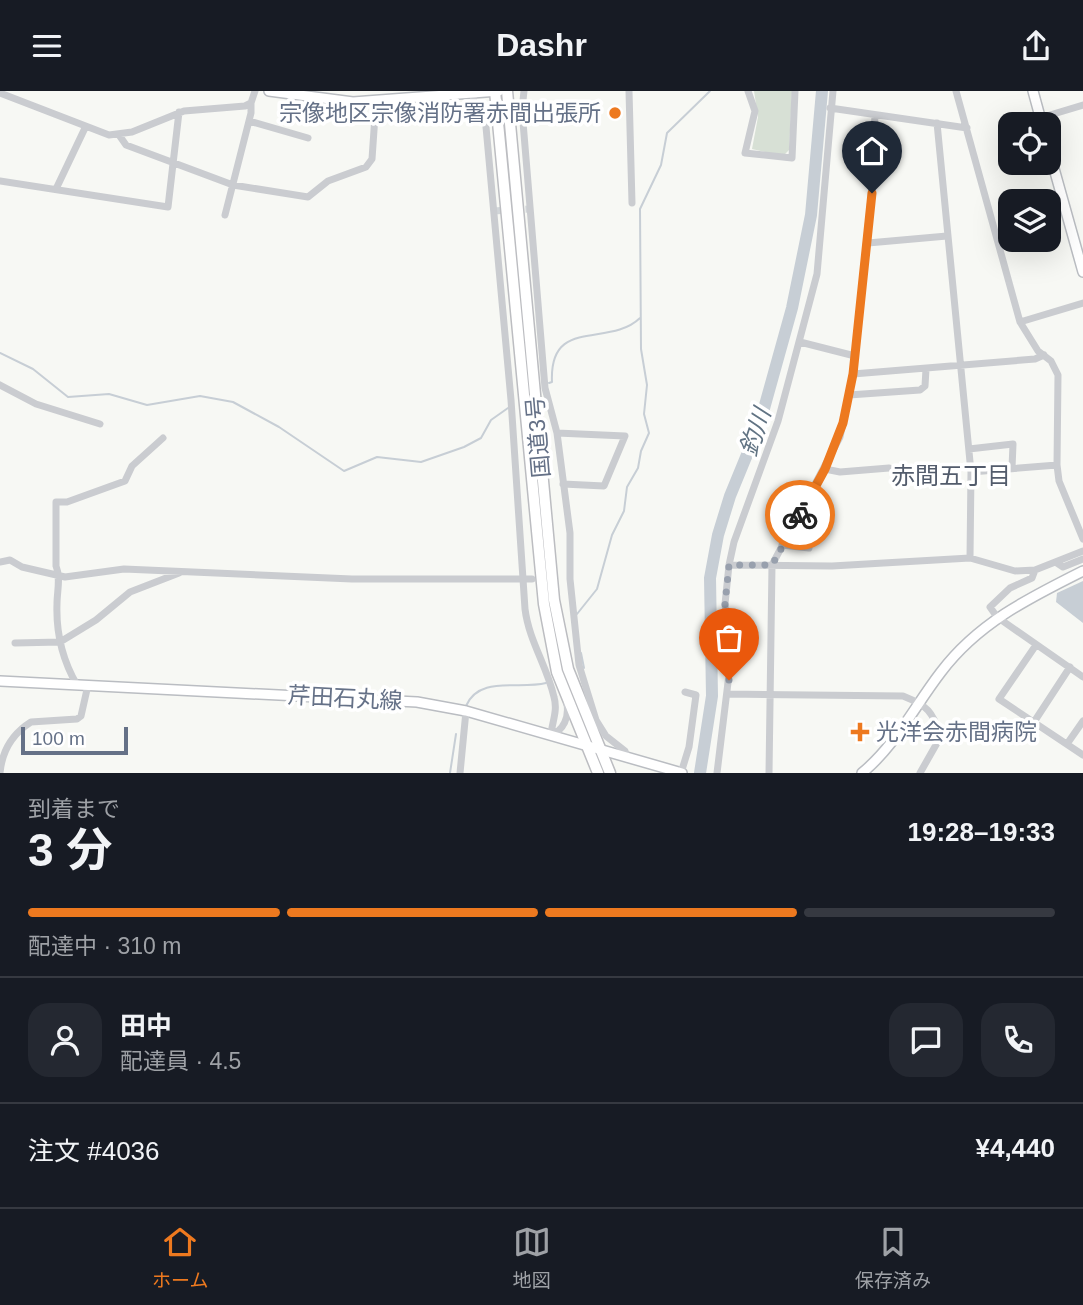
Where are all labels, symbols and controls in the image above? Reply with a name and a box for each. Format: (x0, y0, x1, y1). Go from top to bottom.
icon: menu (28, 27, 66, 65)
text: Dashr (496, 27, 587, 63)
icon: share (1017, 27, 1055, 65)
place label: 宗像地区宗像消防署赤間出張所 (279, 100, 601, 126)
marker: 宗像地区宗像消防署赤間出張所 (607, 105, 623, 121)
map controls (998, 112, 1061, 252)
button: locate (998, 112, 1061, 175)
pin (842, 121, 902, 193)
icon: home (853, 132, 891, 170)
button: layers (998, 189, 1061, 252)
street label: 国道3号 (521, 395, 555, 479)
water label: 釣川 (734, 402, 777, 459)
district label: 赤間五丁目 (891, 462, 1011, 489)
courier (765, 480, 835, 550)
icon: bike (781, 496, 819, 534)
pin (699, 608, 759, 680)
icon: bag (710, 619, 748, 657)
street label: 芹田石丸線 (287, 682, 403, 714)
place label: 光洋会赤間病院 (876, 719, 1037, 745)
marker: 光洋会赤間病院 (850, 722, 870, 742)
scale bar (21, 724, 128, 756)
text: 100 m (32, 728, 85, 749)
text: 到着まで (28, 796, 120, 822)
text: 19:28–19:33 (908, 817, 1055, 847)
text: 3 分 (28, 824, 112, 876)
text: 配達中 · 310 m (28, 933, 181, 959)
button: person (28, 1003, 102, 1077)
button: chat (889, 1003, 963, 1077)
button: phone (981, 1003, 1055, 1077)
text: 田中 (120, 1011, 172, 1041)
text: 配達員 · 4.5 (120, 1048, 241, 1074)
text: ¥4,440 (975, 1133, 1055, 1163)
text: 注文 #4036 (28, 1136, 160, 1166)
tab: ホーム (152, 1223, 209, 1292)
tab: 地図 (513, 1223, 551, 1292)
tab: 保存済み (855, 1223, 931, 1292)

